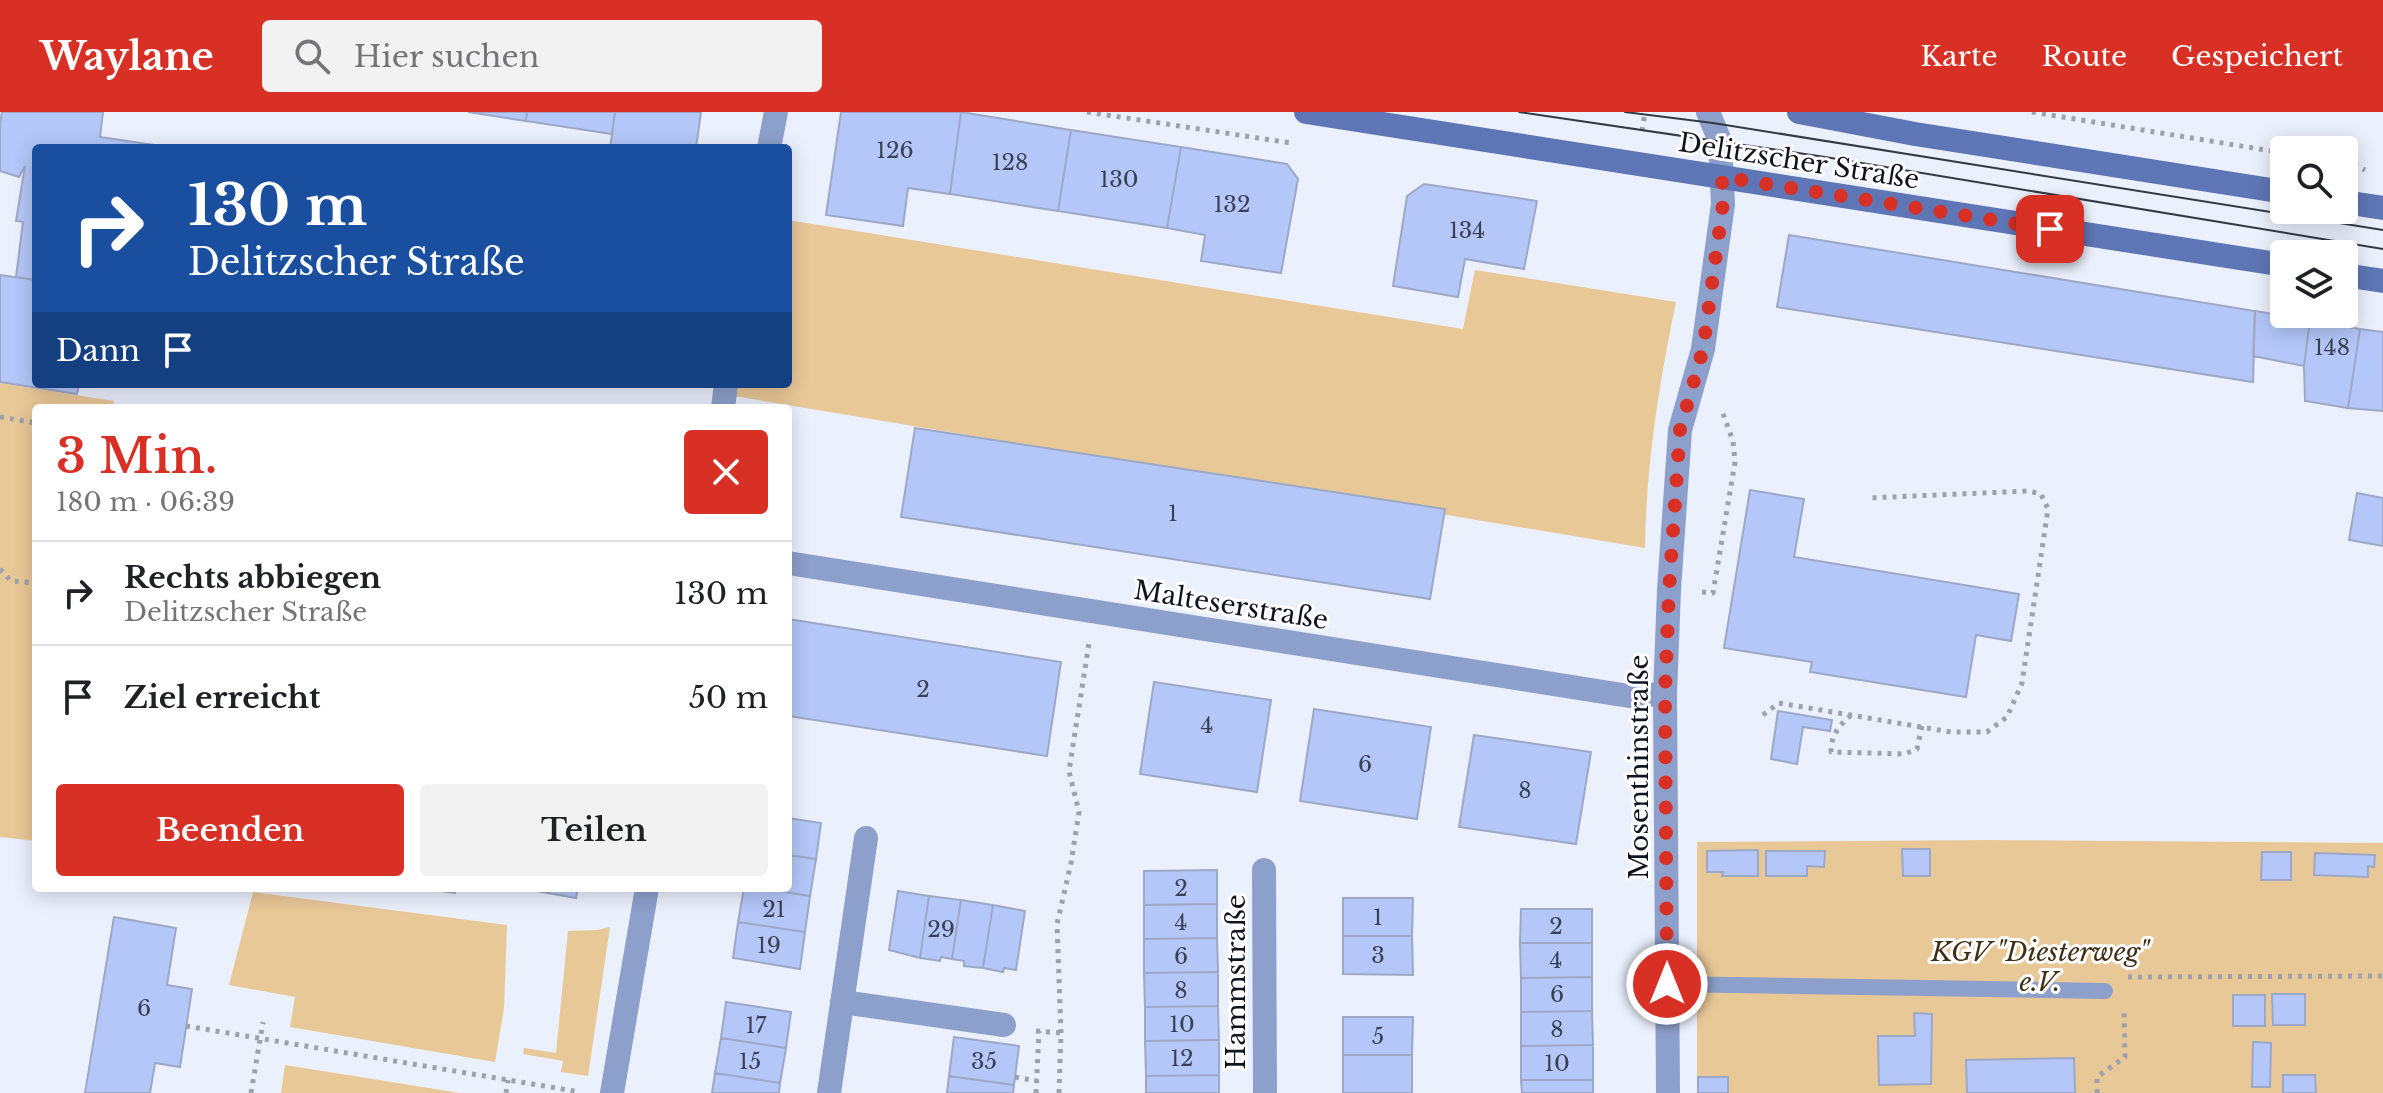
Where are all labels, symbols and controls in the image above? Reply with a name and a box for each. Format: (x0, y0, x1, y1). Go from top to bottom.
search box (262, 20, 822, 92)
text: Waylane (40, 33, 214, 80)
icon: search (290, 34, 334, 78)
text: Hier suchen (354, 38, 539, 75)
text: Karte (1920, 39, 1998, 74)
text: Route (2042, 39, 2127, 74)
text: Gespeichert (2171, 39, 2343, 74)
street label: Delitzscher Straße (1676, 126, 1922, 196)
map controls (2270, 136, 2358, 328)
button: search (2270, 136, 2358, 224)
house number: 126 (876, 137, 914, 164)
house number: 128 (992, 149, 1028, 176)
house number: 130 (1099, 166, 1139, 193)
text: 130 m (188, 171, 367, 240)
icon: right (56, 176, 160, 280)
house number: 132 (1214, 191, 1250, 218)
pin (2016, 195, 2084, 263)
icon: arrive (2028, 207, 2072, 251)
house number: 134 (1449, 217, 1485, 244)
text: Delitzscher Straße (188, 240, 525, 285)
button: layers (2270, 240, 2358, 328)
icon: arrive (156, 328, 200, 372)
text: Dann (56, 332, 140, 369)
house number: 148 (2314, 334, 2350, 361)
text: 3 Min. (56, 426, 217, 486)
button: close (684, 430, 768, 514)
text: 180 m · 06:39 (56, 486, 235, 518)
house number: 1 (1168, 500, 1178, 527)
text: Rechts abbiegen (124, 559, 381, 596)
icon: right (56, 571, 100, 615)
street label: Malteserstraße (1132, 574, 1330, 636)
text: 130 m (674, 575, 768, 612)
text: Delitzscher Straße (124, 596, 367, 628)
street label: Mosenthinstraße (1623, 655, 1655, 879)
icon: arrive (56, 675, 100, 719)
house number: 2 (916, 676, 930, 703)
text: Ziel erreicht (124, 679, 320, 716)
text: 50 m (689, 679, 768, 716)
house number: 4 (1201, 712, 1213, 739)
house number: 6 (1358, 751, 1372, 778)
house number: 8 (1518, 777, 1532, 804)
button: Beenden (56, 784, 404, 876)
button: Teilen (420, 784, 768, 876)
house number: 2 (1174, 875, 1188, 902)
street label: Hammstraße (1220, 894, 1252, 1070)
house number: 21 (762, 896, 786, 923)
house number: 1 (1373, 904, 1383, 931)
house number: 4 (1175, 909, 1187, 936)
house number: 2 (1549, 913, 1563, 940)
house number: 29 (927, 916, 955, 943)
house number: 19 (757, 932, 781, 959)
park label: KGV "Diesterweg" e.V. (1930, 936, 2152, 998)
house number: 3 (1371, 942, 1385, 969)
position arrow (1625, 942, 1709, 1026)
house number: 6 (1174, 943, 1188, 970)
house number: 4 (1550, 947, 1562, 974)
house number: 8 (1174, 977, 1188, 1004)
house number: 6 (1550, 981, 1564, 1008)
house number: 6 (137, 995, 151, 1022)
house number: 10 (1169, 1011, 1195, 1038)
house number: 17 (746, 1012, 767, 1039)
house number: 8 (1550, 1016, 1564, 1043)
house number: 5 (1372, 1023, 1384, 1050)
house number: 12 (1170, 1045, 1194, 1072)
house number: 15 (739, 1048, 761, 1075)
house number: 35 (971, 1048, 997, 1075)
house number: 10 (1544, 1050, 1570, 1077)

